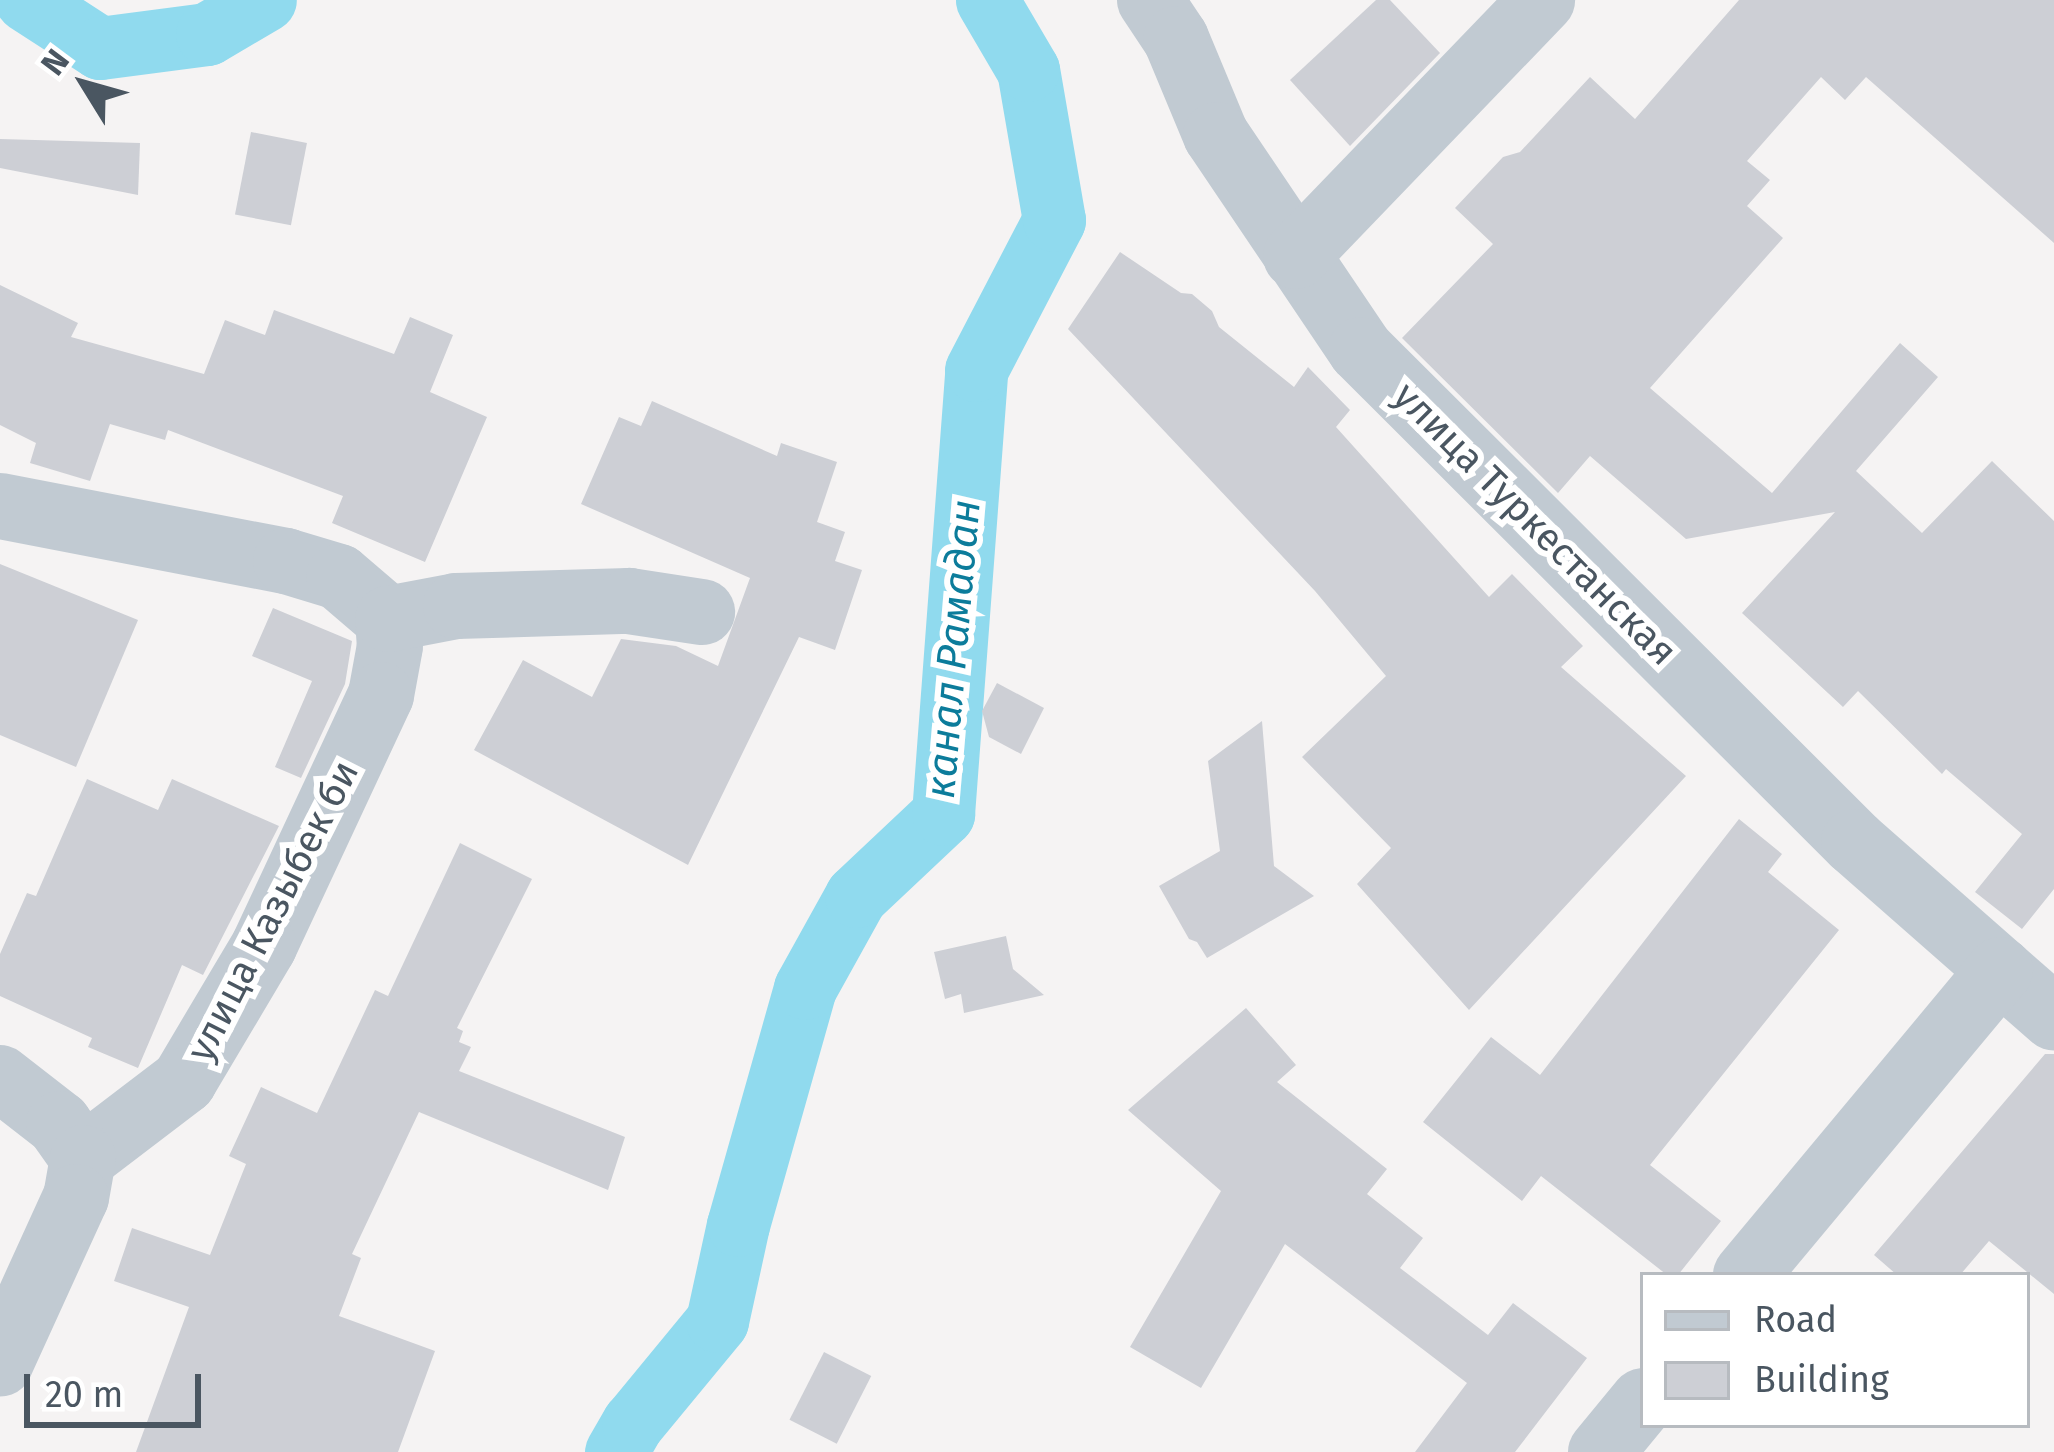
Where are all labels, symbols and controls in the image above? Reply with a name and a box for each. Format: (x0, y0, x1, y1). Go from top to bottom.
north arrow (24, 24, 144, 144)
text: N (33, 42, 78, 83)
street label: улица Туркестанская (1384, 373, 1686, 675)
water label: канал Рамадан (915, 497, 991, 801)
street label: улица Казыбек би (177, 753, 369, 1069)
legend (1640, 1272, 2030, 1428)
text: Road (1754, 1298, 1837, 1342)
scale bar (30, 1350, 207, 1424)
text: Building (1754, 1358, 1889, 1402)
text: 20 m (45, 1373, 123, 1417)

